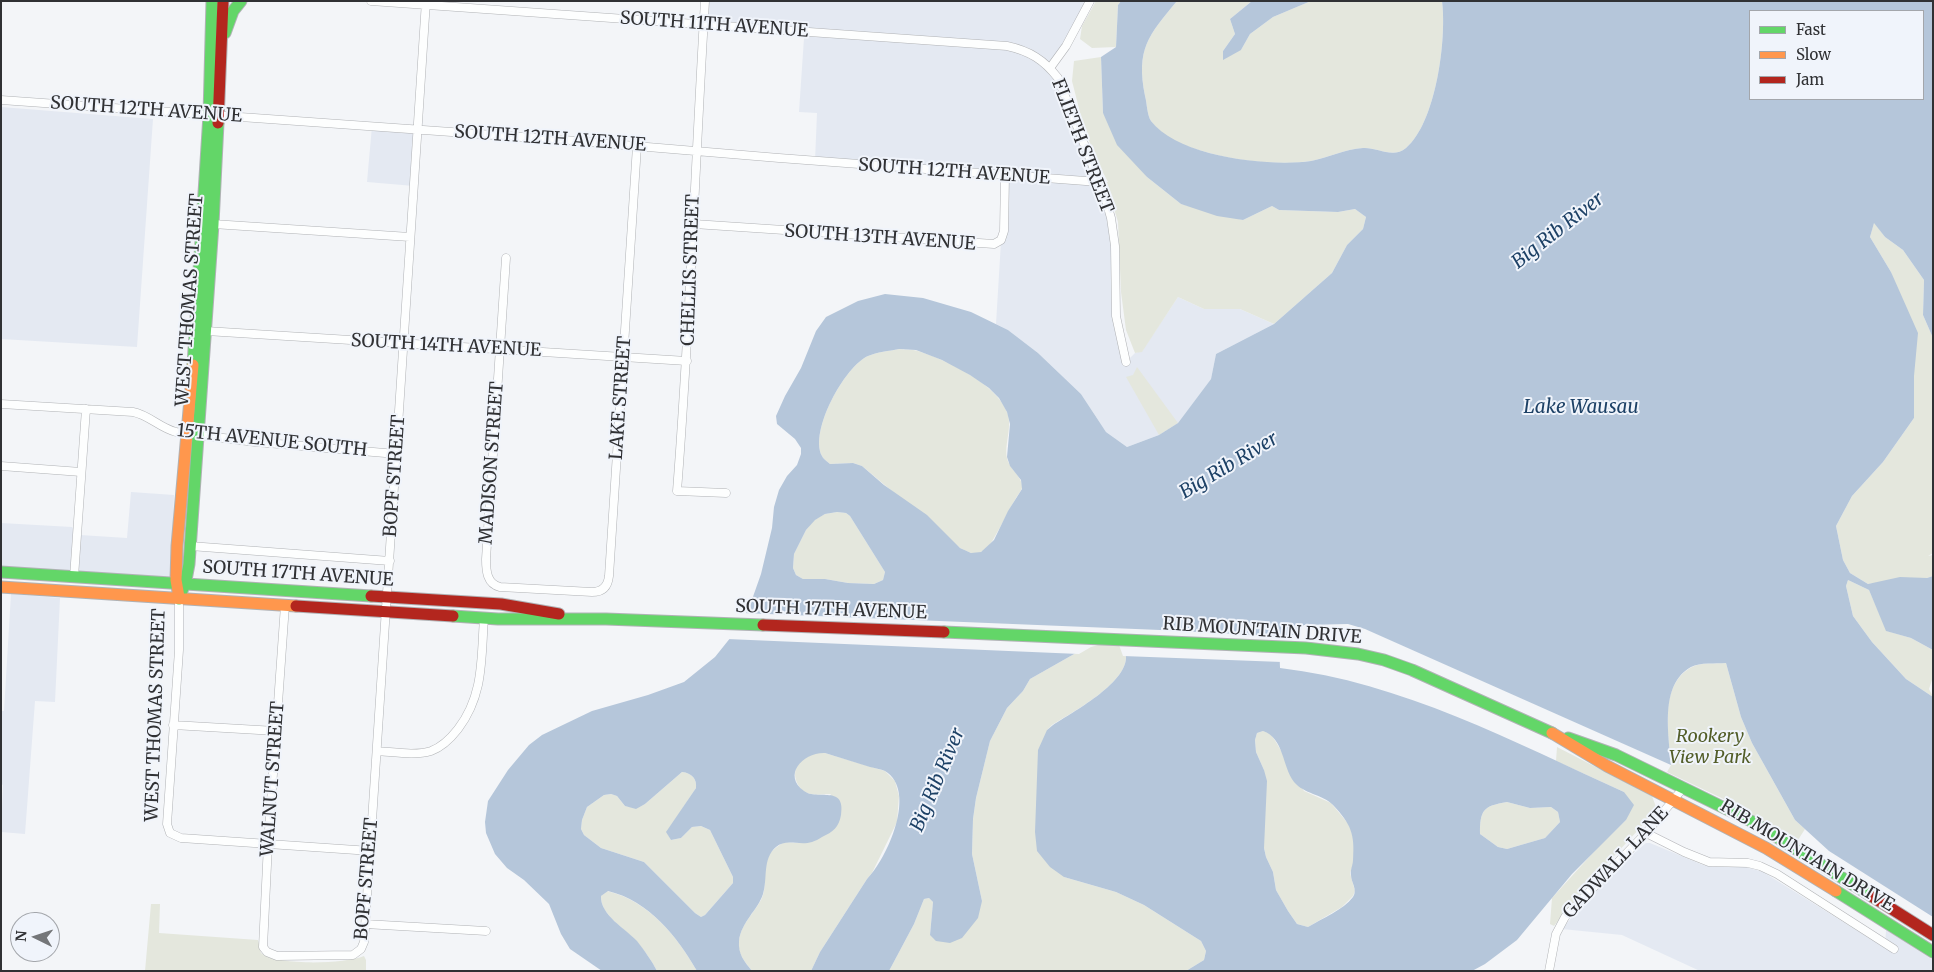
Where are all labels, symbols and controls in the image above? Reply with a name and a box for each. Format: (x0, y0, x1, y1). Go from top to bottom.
street label: SOUTH 11TH AVENUE (619, 8, 809, 42)
legend (1749, 10, 1924, 100)
text: Fast (1796, 20, 1826, 39)
text: Slow (1796, 45, 1831, 64)
text: Jam (1796, 70, 1824, 89)
street label: FLIETH STREET (1046, 76, 1118, 216)
street label: SOUTH 12TH AVENUE (49, 93, 243, 127)
street label: SOUTH 12TH AVENUE (453, 122, 647, 156)
street label: SOUTH 12TH AVENUE (857, 155, 1051, 189)
water label: Big Rib River (1508, 188, 1608, 274)
street label: WEST THOMAS STREET (172, 193, 208, 407)
street label: CHELLIS STREET (678, 194, 704, 346)
street label: SOUTH 13TH AVENUE (784, 221, 976, 255)
street label: SOUTH 14TH AVENUE (350, 330, 542, 362)
street label: LAKE STREET (606, 335, 636, 461)
street label: MADISON STREET (476, 381, 508, 545)
water label: Lake Wausau (1523, 397, 1639, 419)
street label: BOPF STREET (380, 414, 410, 538)
street label: 15TH AVENUE SOUTH (176, 420, 368, 462)
water label: Big Rib River (1176, 428, 1282, 504)
street label: SOUTH 17TH AVENUE (202, 557, 394, 591)
street label: SOUTH 17TH AVENUE (735, 596, 927, 624)
street label: WEST THOMAS STREET (141, 608, 171, 822)
street label: RIB MOUNTAIN DRIVE (1162, 613, 1362, 649)
street label: WALNUT STREET (257, 701, 289, 857)
water label: Big Rib River (906, 725, 970, 835)
park label: Rookery View Park (1669, 726, 1751, 769)
street label: RIB MOUNTAIN DRIVE (1716, 795, 1898, 917)
street label: GADWALL LANE (1559, 803, 1673, 923)
street label: BOPF STREET (351, 817, 383, 941)
north arrow (10, 912, 60, 962)
text: N (12, 930, 30, 942)

